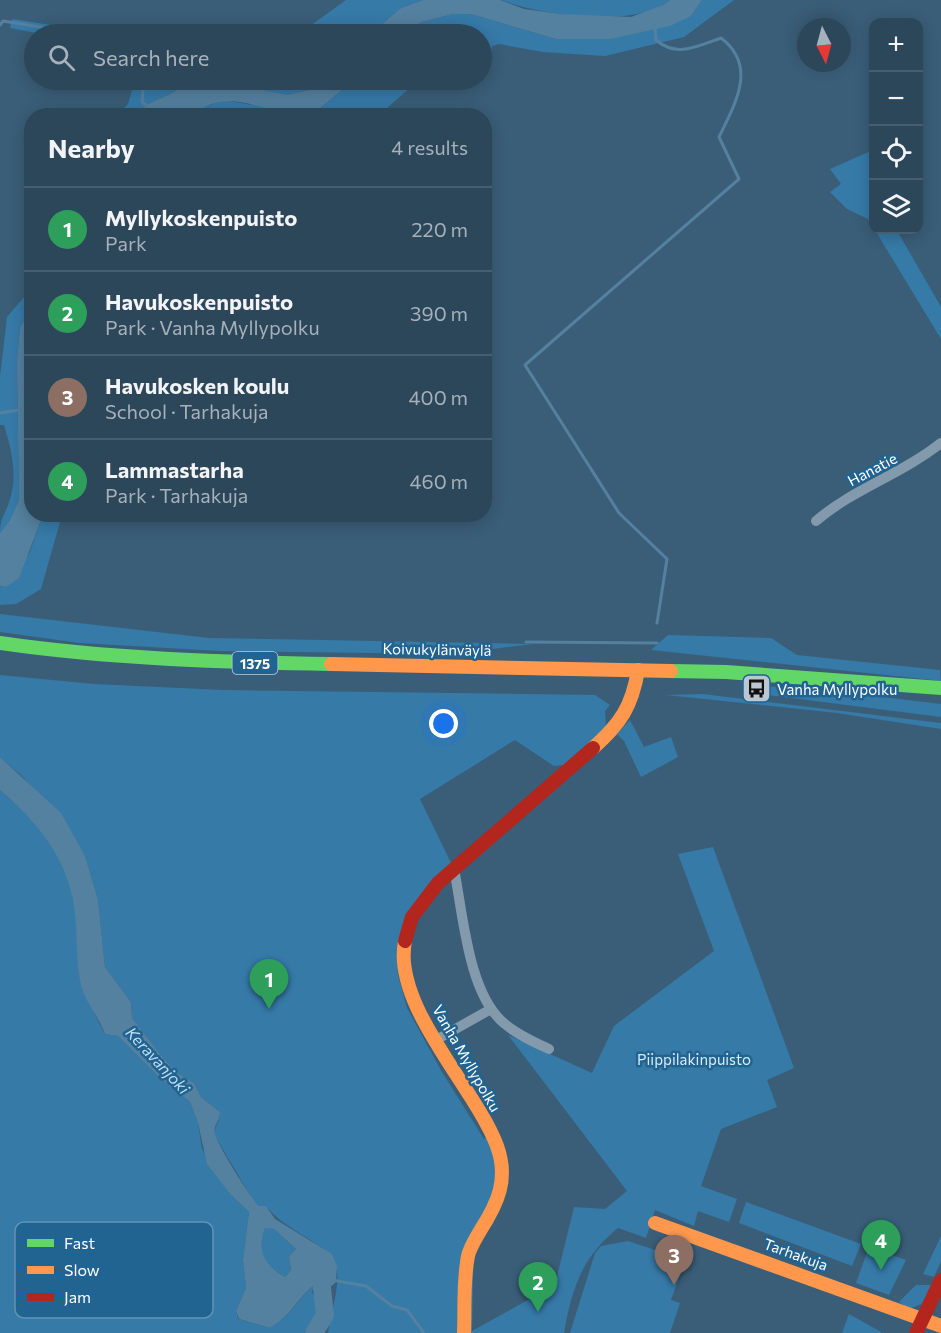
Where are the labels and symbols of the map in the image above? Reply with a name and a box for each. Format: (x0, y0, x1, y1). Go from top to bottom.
north arrow (797, 18, 851, 72)
street label: Hanatie (844, 448, 900, 489)
street label: Koivukylänväylä (382, 639, 492, 659)
road number: 1375 (232, 652, 278, 674)
bus stop icon: Vanha Myllypolku (740, 673, 772, 705)
place label: Vanha Myllypolku (777, 680, 897, 698)
your location (429, 709, 458, 738)
pin: 1 (250, 960, 288, 1009)
street label: Vanha Myllypolku (429, 1001, 505, 1115)
water label: Keravanjoki (122, 1023, 194, 1098)
park label: Piippilakinpuisto (637, 1050, 751, 1068)
pin: 4 (862, 1220, 900, 1270)
legend (15, 1222, 213, 1318)
text: Fast (64, 1233, 95, 1252)
street label: Tarhakuja (762, 1234, 830, 1274)
pin: 3 (654, 1236, 694, 1285)
text: Slow (64, 1260, 100, 1279)
pin: 2 (518, 1262, 558, 1312)
text: Jam (64, 1287, 91, 1306)

